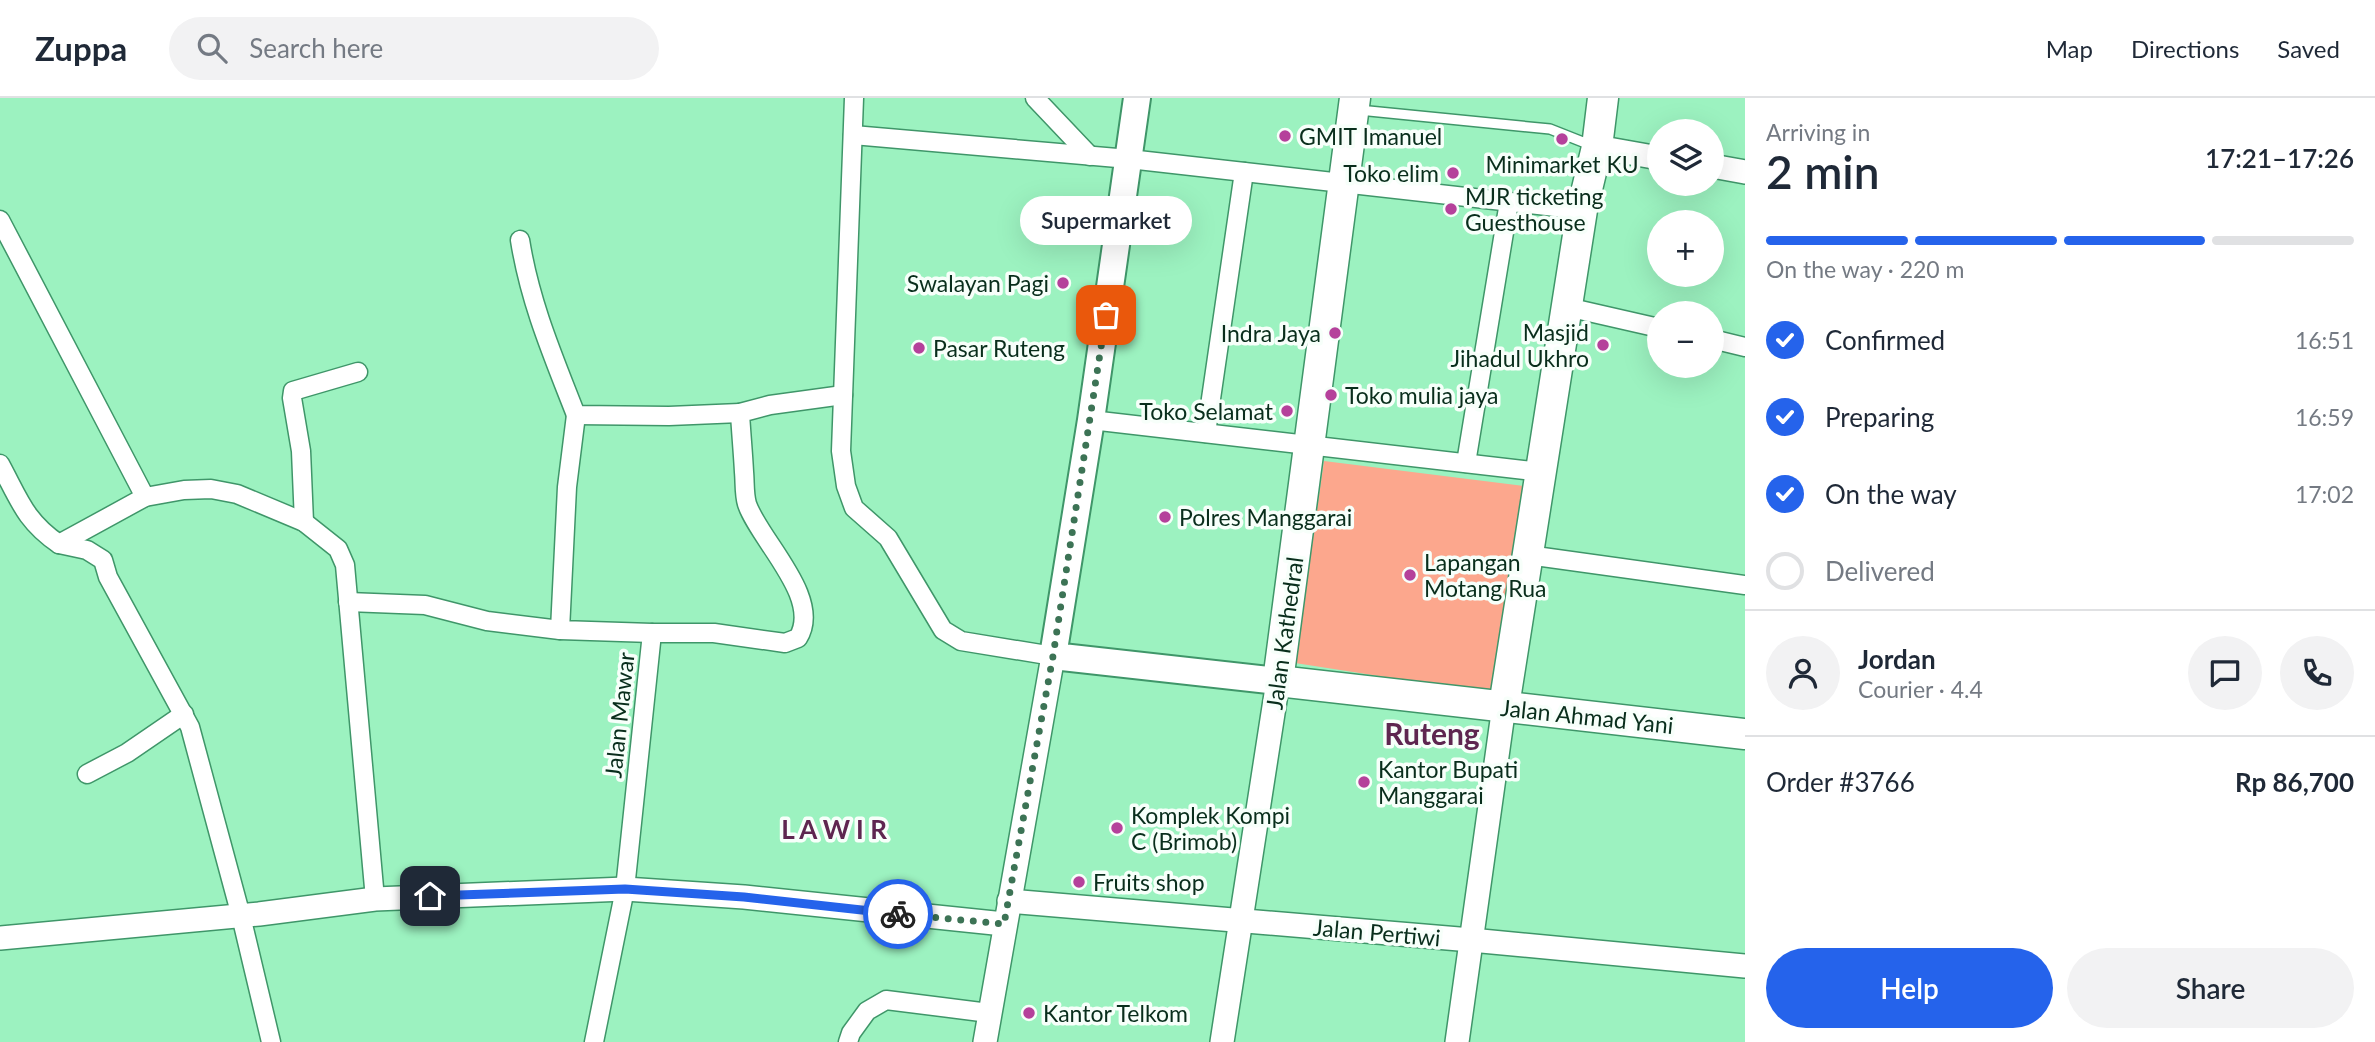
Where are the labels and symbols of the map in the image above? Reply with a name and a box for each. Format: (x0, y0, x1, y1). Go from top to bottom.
place label: GMIT Imanuel (1299, 122, 1442, 150)
marker: GMIT Imanuel (1277, 128, 1293, 144)
marker: Minimarket KU (1554, 131, 1570, 147)
place label: Minimarket KU (1485, 150, 1639, 178)
place label: Toko elim (1343, 159, 1439, 187)
marker: Toko elim (1445, 165, 1461, 181)
place label: MJR ticketing Guesthouse (1465, 182, 1604, 236)
callout: Supermarket (1020, 196, 1192, 245)
marker: MJR ticketing Guesthouse (1443, 201, 1459, 217)
place label: Swalayan Pagi (907, 269, 1049, 297)
marker: Swalayan Pagi (1055, 275, 1071, 291)
pin (1076, 285, 1136, 345)
place label: Masjid Jihadul Ukhro (1451, 318, 1589, 372)
place label: Indra Jaya (1221, 319, 1321, 347)
marker: Indra Jaya (1327, 325, 1343, 341)
place label: Pasar Ruteng (933, 334, 1065, 362)
marker: Masjid Jihadul Ukhro (1595, 337, 1611, 353)
marker: Pasar Ruteng (911, 340, 927, 356)
place label: Toko mulia jaya (1345, 381, 1499, 409)
marker: Toko mulia jaya (1323, 387, 1339, 403)
place label: Toko Selamat (1139, 397, 1274, 425)
marker: Toko Selamat (1279, 403, 1295, 419)
place label: Polres Manggarai (1179, 503, 1352, 531)
marker: Polres Manggarai (1157, 509, 1173, 525)
place label: Lapangan Motang Rua (1424, 548, 1546, 602)
street label: Jalan Kathedral (1259, 555, 1309, 711)
marker: Lapangan Motang Rua (1402, 567, 1418, 583)
street label: Jalan Mawar (598, 650, 640, 779)
street label: Jalan Ahmad Yani (1499, 693, 1675, 739)
district label: Ruteng (1384, 715, 1480, 751)
place label: Kantor Bupati Manggarai (1378, 755, 1518, 809)
marker: Kantor Bupati Manggarai (1356, 774, 1372, 790)
place label: Komplek Kompi C (Brimob) (1131, 801, 1290, 855)
district label: L A W I R (781, 813, 887, 845)
marker: Komplek Kompi C (Brimob) (1109, 820, 1125, 836)
pin (400, 866, 460, 926)
place label: Fruits shop (1093, 868, 1205, 896)
marker: Fruits shop (1071, 874, 1087, 890)
courier (863, 879, 933, 949)
street label: Jalan Pertiwi (1312, 912, 1442, 952)
place label: Kantor Telkom (1043, 999, 1188, 1027)
marker: Kantor Telkom (1021, 1005, 1037, 1021)

